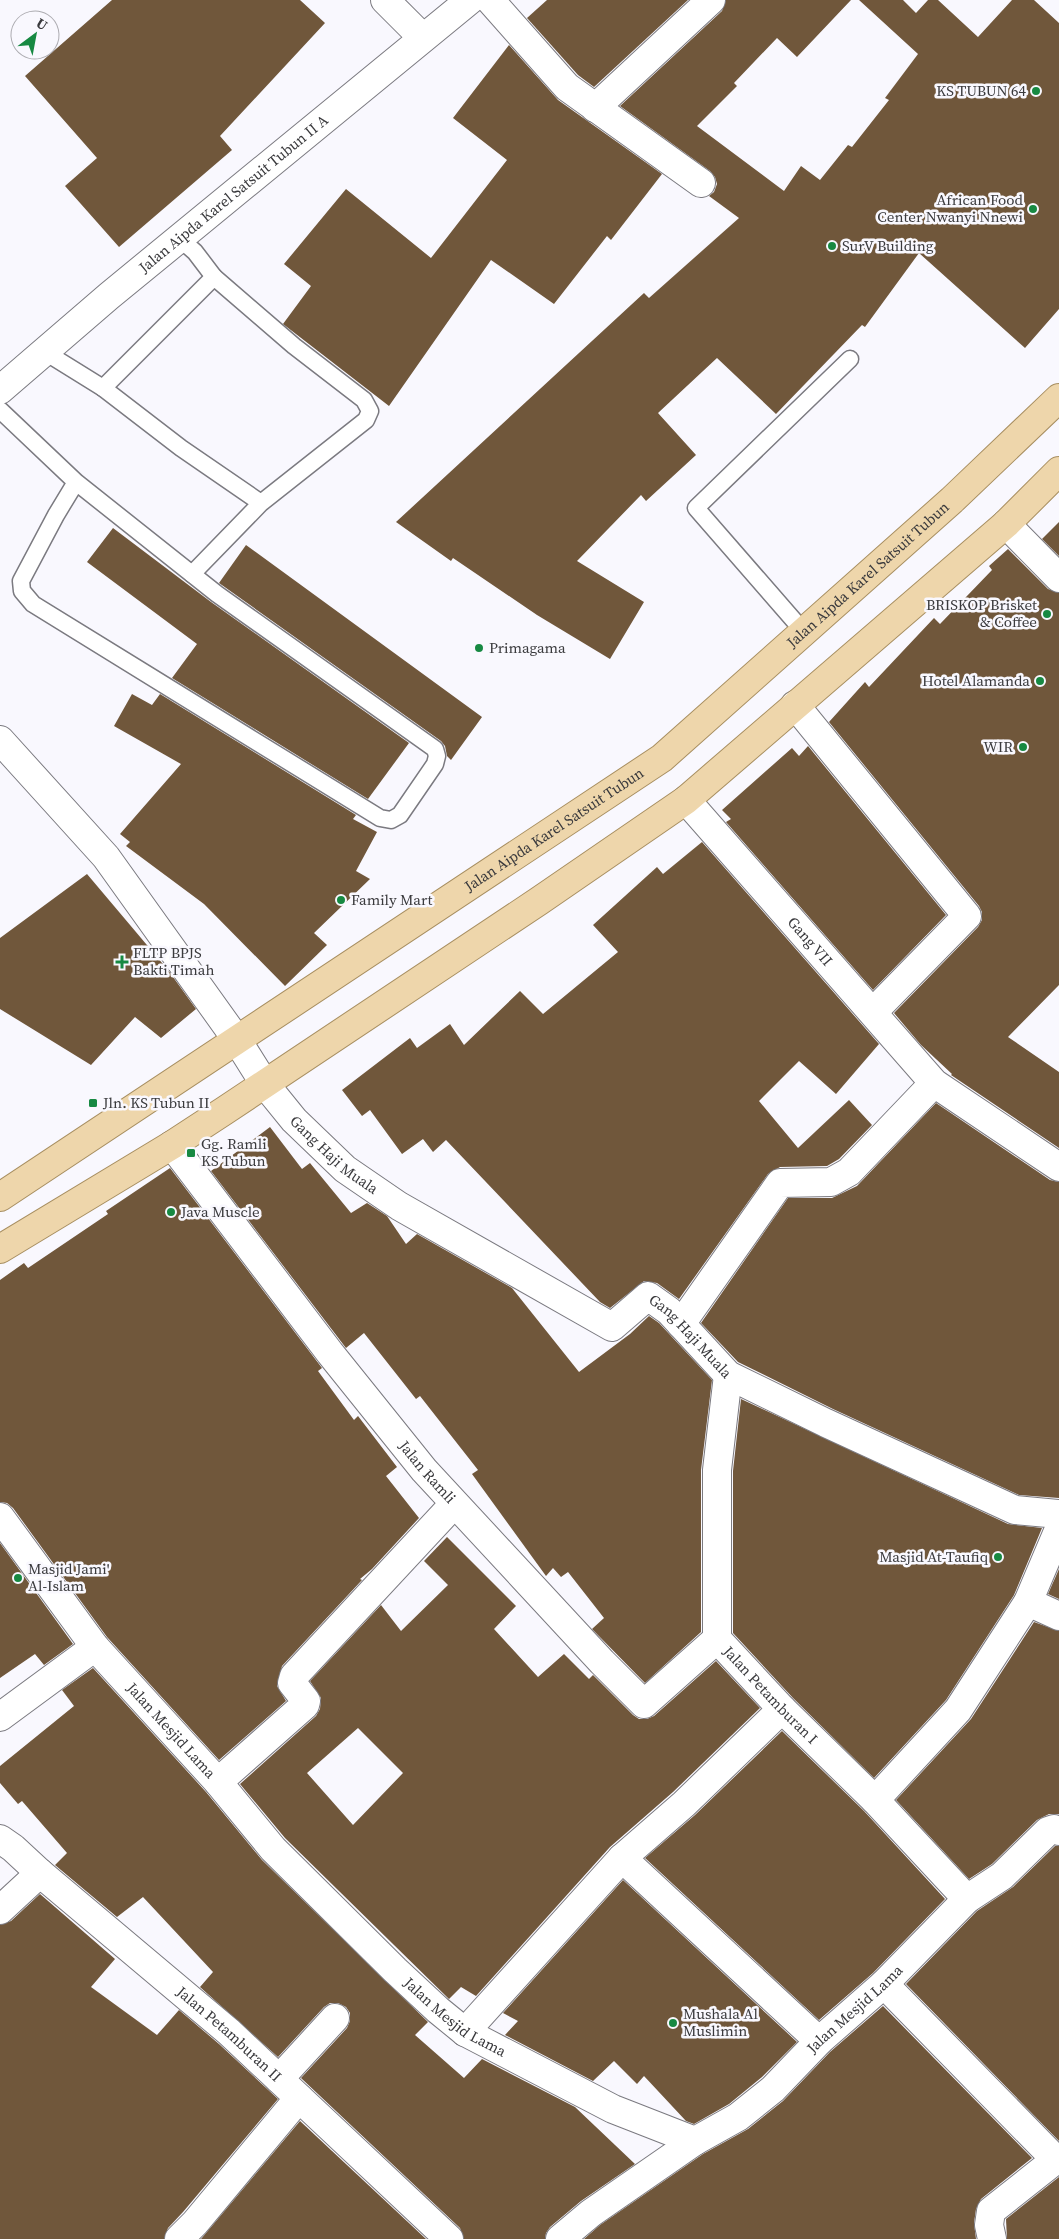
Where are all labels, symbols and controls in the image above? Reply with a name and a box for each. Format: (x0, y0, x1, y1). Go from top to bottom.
north arrow (10, 10, 60, 60)
text: U (32, 13, 52, 35)
place label: KS TUBUN 64 (936, 80, 1026, 101)
marker: KS TUBUN 64 (1030, 85, 1042, 97)
street label: Jalan Aipda Karel Satsuit Tubun II A (133, 110, 332, 278)
place label: African Food Center Nwanyi Nnewi (877, 189, 1023, 227)
marker: African Food Center Nwanyi Nnewi (1027, 203, 1039, 215)
place label: SurV Building (842, 235, 934, 256)
marker: SurV Building (826, 240, 838, 252)
street label: Jalan Aipda Karel Satsuit Tubun (781, 496, 953, 653)
place label: BRISKOP Brisket & Coffee (926, 594, 1037, 632)
marker: BRISKOP Brisket & Coffee (1041, 608, 1053, 620)
place label: Primagama (489, 637, 566, 658)
marker: Primagama (473, 642, 485, 654)
place label: Hotel Alamanda (922, 670, 1030, 691)
marker: Hotel Alamanda (1034, 675, 1046, 687)
place label: WIR (983, 736, 1013, 757)
marker: WIR (1017, 741, 1029, 753)
street label: Jalan Aipda Karel Satsuit Tubun (459, 762, 648, 897)
place label: Family Mart (351, 889, 433, 910)
marker: Family Mart (335, 894, 347, 906)
street label: Gang VII (783, 912, 838, 970)
place label: FLTP BPJS Bakti Timah (133, 942, 215, 980)
marker: FLTP BPJS Bakti Timah (115, 955, 129, 969)
place label: Jln. KS Tubun II (102, 1092, 210, 1113)
marker: Jln. KS Tubun II (87, 1097, 99, 1109)
street label: Gang Haji Muala (286, 1111, 383, 1199)
place label: Gg. Ramli KS Tubun (201, 1133, 267, 1171)
marker: Gg. Ramli KS Tubun (185, 1147, 197, 1159)
place label: Java Muscle (180, 1201, 260, 1222)
marker: Java Muscle (165, 1206, 177, 1218)
street label: Gang Haji Muala (645, 1289, 737, 1383)
street label: Jalan Ramli (394, 1435, 461, 1508)
place label: Masjid At-Taufiq (879, 1546, 989, 1567)
marker: Masjid At-Taufiq (992, 1551, 1004, 1563)
place label: Masjid Jami' Al-Islam (28, 1558, 110, 1596)
marker: Masjid Jami' Al-Islam (12, 1572, 24, 1584)
street label: Jalan Petamburan I (718, 1640, 823, 1748)
street label: Jalan Mesjid Lama (122, 1677, 221, 1783)
street label: Jalan Mesjid Lama (801, 1960, 907, 2059)
street label: Jalan Mesjid Lama (399, 1972, 510, 2062)
street label: Jalan Petamburan II (171, 1981, 286, 2086)
place label: Mushala Al Muslimin (683, 2003, 758, 2041)
marker: Mushala Al Muslimin (667, 2017, 679, 2029)

